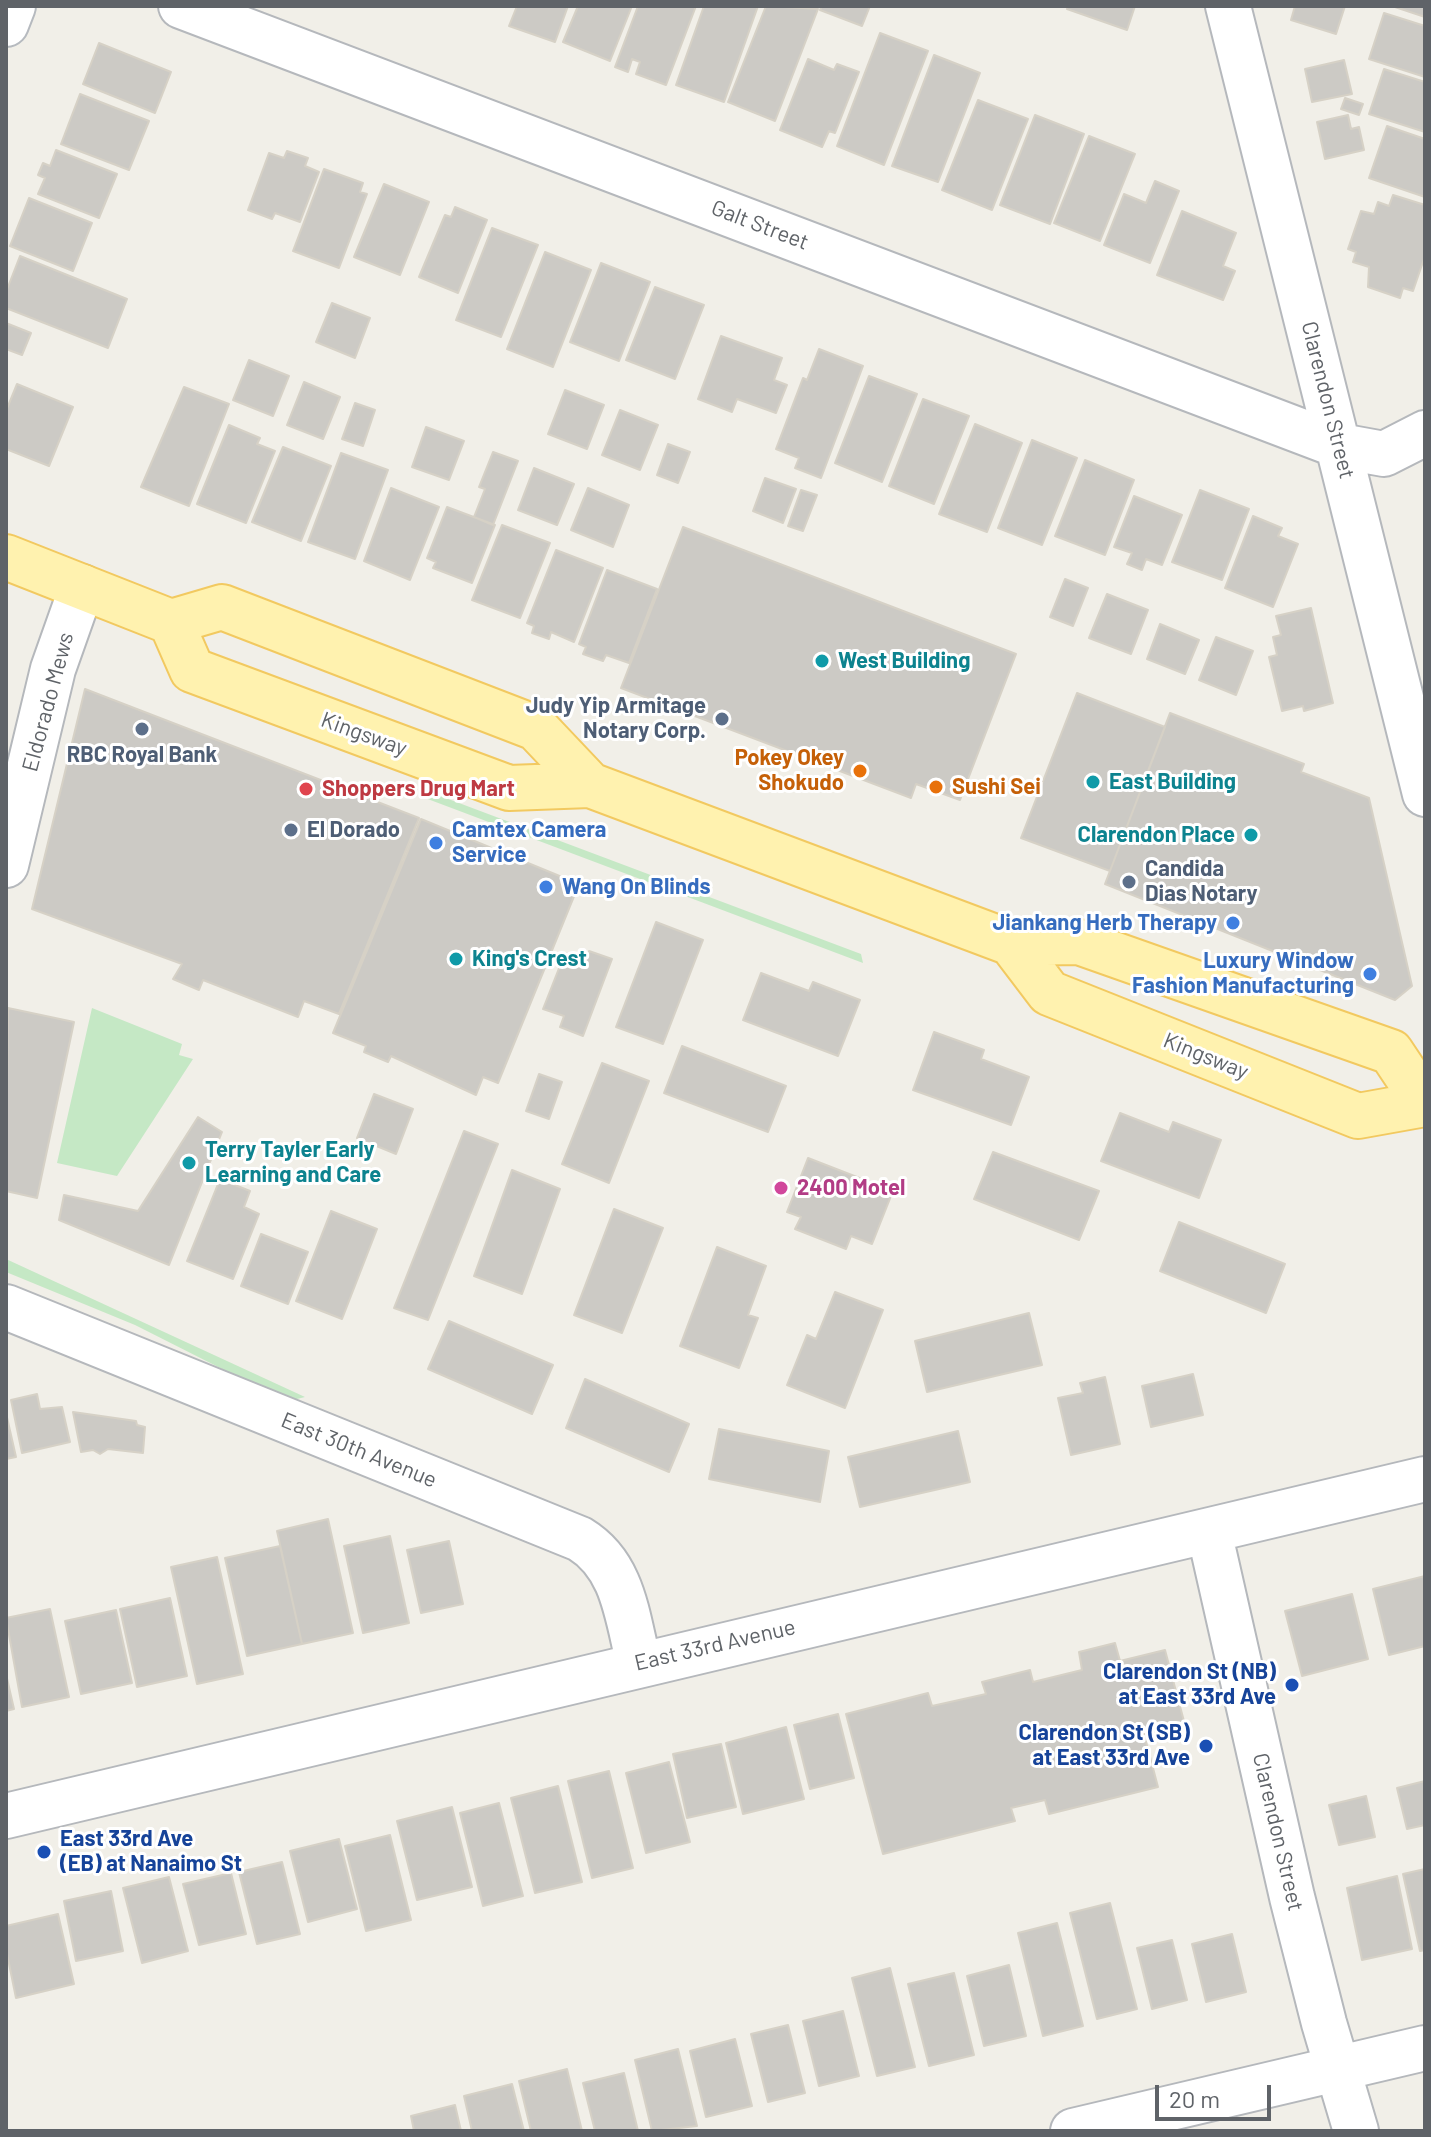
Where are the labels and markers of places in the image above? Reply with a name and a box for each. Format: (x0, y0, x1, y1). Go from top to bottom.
place label: West Building (838, 648, 970, 674)
marker: West Building (813, 652, 831, 670)
place label: Judy Yip Armitage Notary Corp. (526, 693, 706, 744)
marker: Judy Yip Armitage Notary Corp. (713, 710, 731, 728)
marker: RBC Royal Bank (133, 720, 151, 738)
place label: RBC Royal Bank (67, 742, 217, 768)
place label: Pokey Okey Shokudo (735, 745, 844, 796)
marker: Pokey Okey Shokudo (851, 762, 869, 780)
place label: East Building (1109, 769, 1236, 795)
marker: East Building (1084, 773, 1102, 791)
place label: Sushi Sei (952, 774, 1041, 800)
place label: Shoppers Drug Mart (322, 776, 515, 802)
marker: Sushi Sei (927, 778, 945, 796)
marker: Shoppers Drug Mart (297, 780, 315, 798)
place label: El Dorado (307, 817, 400, 843)
place label: Camtex Camera Service (452, 817, 606, 868)
marker: El Dorado (282, 821, 300, 839)
place label: Clarendon Place (1078, 822, 1235, 848)
marker: Clarendon Place (1242, 826, 1260, 844)
marker: Camtex Camera Service (427, 834, 445, 852)
place label: Candida Dias Notary (1145, 856, 1258, 908)
marker: Candida Dias Notary (1120, 873, 1138, 891)
place label: Wang On Blinds (562, 874, 710, 900)
marker: Wang On Blinds (537, 878, 555, 896)
place label: Jiankang Herb Therapy (992, 910, 1217, 936)
marker: Jiankang Herb Therapy (1224, 914, 1242, 932)
place label: King's Crest (472, 946, 587, 972)
place label: Luxury Window Fashion Manufacturing (1132, 948, 1354, 1000)
marker: King's Crest (447, 950, 465, 968)
marker: Luxury Window Fashion Manufacturing (1361, 965, 1379, 983)
place label: Terry Tayler Early Learning and Care (205, 1137, 381, 1188)
marker: Terry Tayler Early Learning and Care (180, 1154, 198, 1172)
place label: 2400 Motel (797, 1175, 905, 1201)
marker: 2400 Motel (772, 1179, 790, 1197)
place label: Clarendon St (NB) at East 33rd Ave (1103, 1659, 1276, 1710)
marker: Clarendon St (NB) at East 33rd Ave (1283, 1676, 1301, 1694)
place label: Clarendon St (SB) at East 33rd Ave (1019, 1720, 1190, 1772)
marker: Clarendon St (SB) at East 33rd Ave (1197, 1737, 1215, 1755)
place label: East 33rd Ave (EB) at Nanaimo St (60, 1826, 242, 1878)
marker: East 33rd Ave (EB) at Nanaimo St (35, 1843, 53, 1861)

